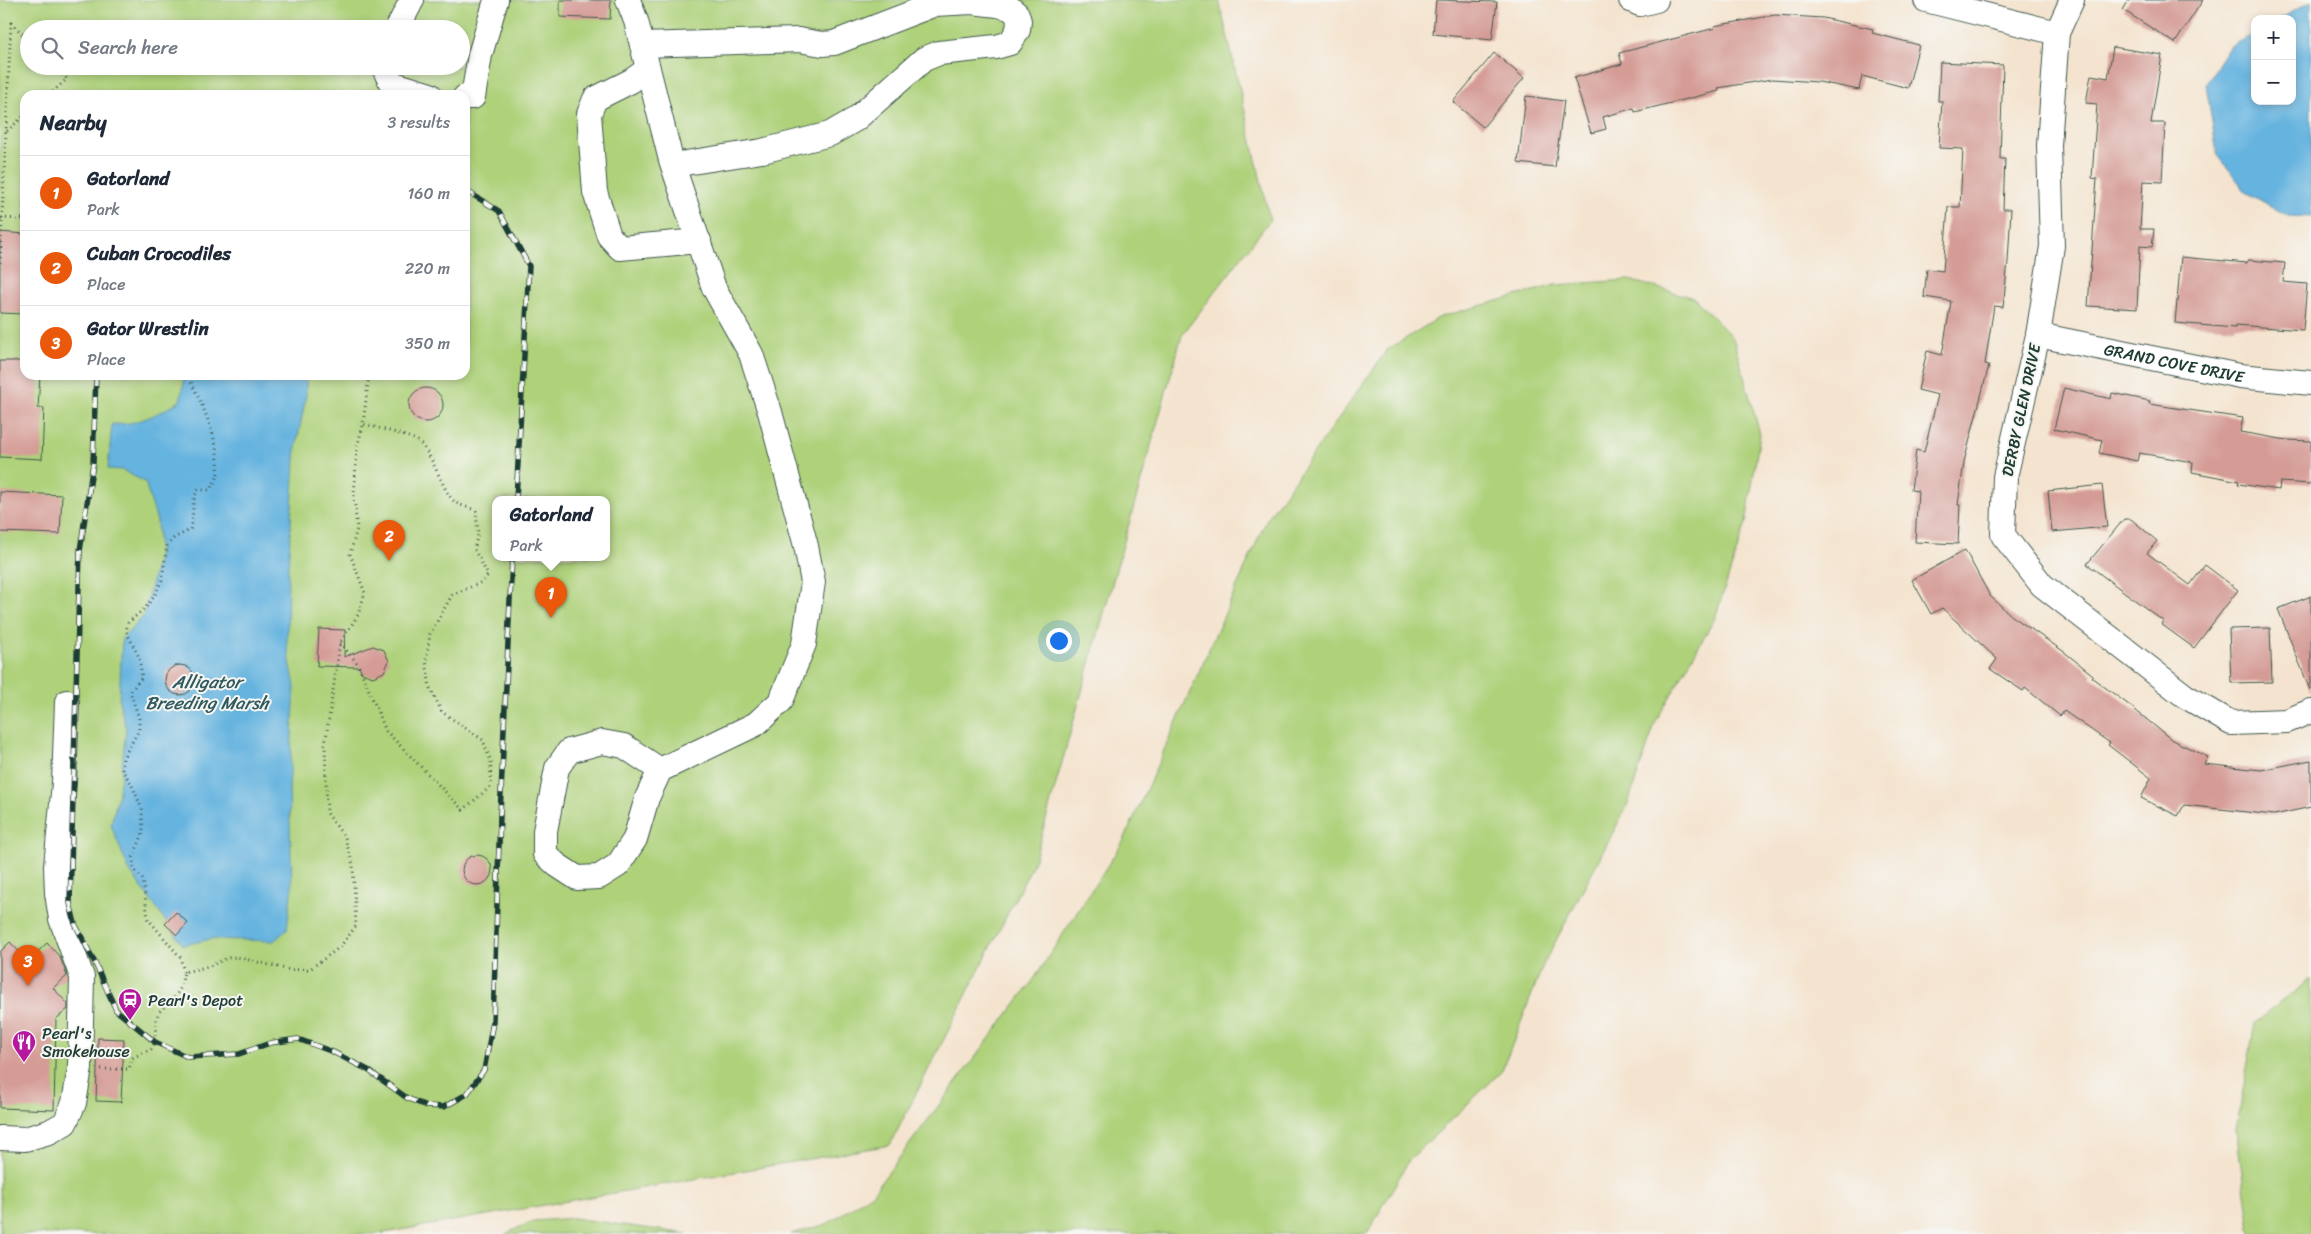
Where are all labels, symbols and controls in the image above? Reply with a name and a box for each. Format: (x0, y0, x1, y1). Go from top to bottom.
map controls (2251, 15, 2296, 105)
button: + (2251, 15, 2296, 60)
search box (20, 20, 470, 75)
text: Search here (78, 31, 178, 64)
icon: search (38, 34, 66, 62)
button: − (2251, 60, 2296, 105)
text: Nearby (40, 104, 106, 142)
text: 3 results (387, 108, 450, 137)
text: Gatorland (87, 162, 169, 195)
text: 1 (53, 179, 59, 208)
text: 160 m (407, 179, 450, 208)
text: Park (87, 195, 120, 224)
text: Cuban Crocodiles (87, 237, 231, 270)
text: 2 (51, 254, 61, 283)
text: 220 m (405, 254, 450, 283)
text: Place (87, 270, 126, 299)
text: Gator Wrestlin (87, 312, 209, 345)
text: 3 (52, 329, 60, 358)
text: 350 m (405, 329, 450, 358)
street label: GRAND COVE DRIVE (2102, 334, 2248, 391)
street label: DERBY GLEN DRIVE (1993, 340, 2049, 479)
text: Place (87, 345, 126, 374)
popup (492, 496, 610, 561)
text: Gatorland (510, 498, 592, 531)
pin: 2 (373, 520, 405, 561)
text: Park (510, 531, 543, 560)
pin: 1 (535, 577, 567, 618)
your location (1046, 628, 1072, 654)
water label: Alligator Breeding Marsh (145, 666, 270, 719)
pin: 3 (12, 945, 44, 986)
place label: Pearl's Depot (148, 986, 243, 1015)
station icon: Pearl's Depot (117, 987, 143, 1021)
place label: Pearl's Smokehouse (42, 1019, 130, 1066)
restaurant icon: Pearl's Smokehouse (11, 1029, 37, 1063)

